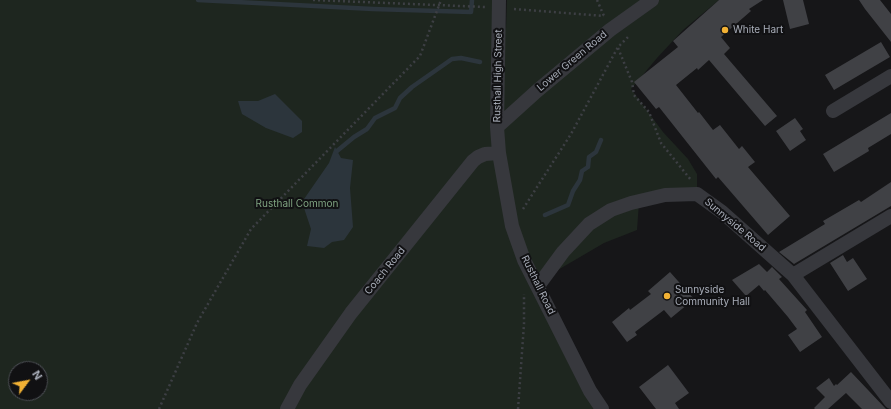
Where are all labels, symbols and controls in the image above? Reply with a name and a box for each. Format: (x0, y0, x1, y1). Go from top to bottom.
place label: White Hart (733, 24, 783, 36)
marker: White Hart (720, 25, 730, 35)
street label: Lower Green Road (535, 28, 609, 94)
street label: Rusthall High Street (491, 29, 505, 123)
street label: Sunnyside Road (702, 196, 768, 254)
park label: Rusthall Common (256, 198, 338, 210)
street label: Coach Road (362, 245, 408, 297)
street label: Rusthall Road (519, 254, 557, 316)
place label: Sunnyside Community Hall (675, 284, 750, 308)
marker: Sunnyside Community Hall (662, 291, 672, 301)
north arrow (8, 361, 48, 401)
text: N (29, 368, 45, 382)

